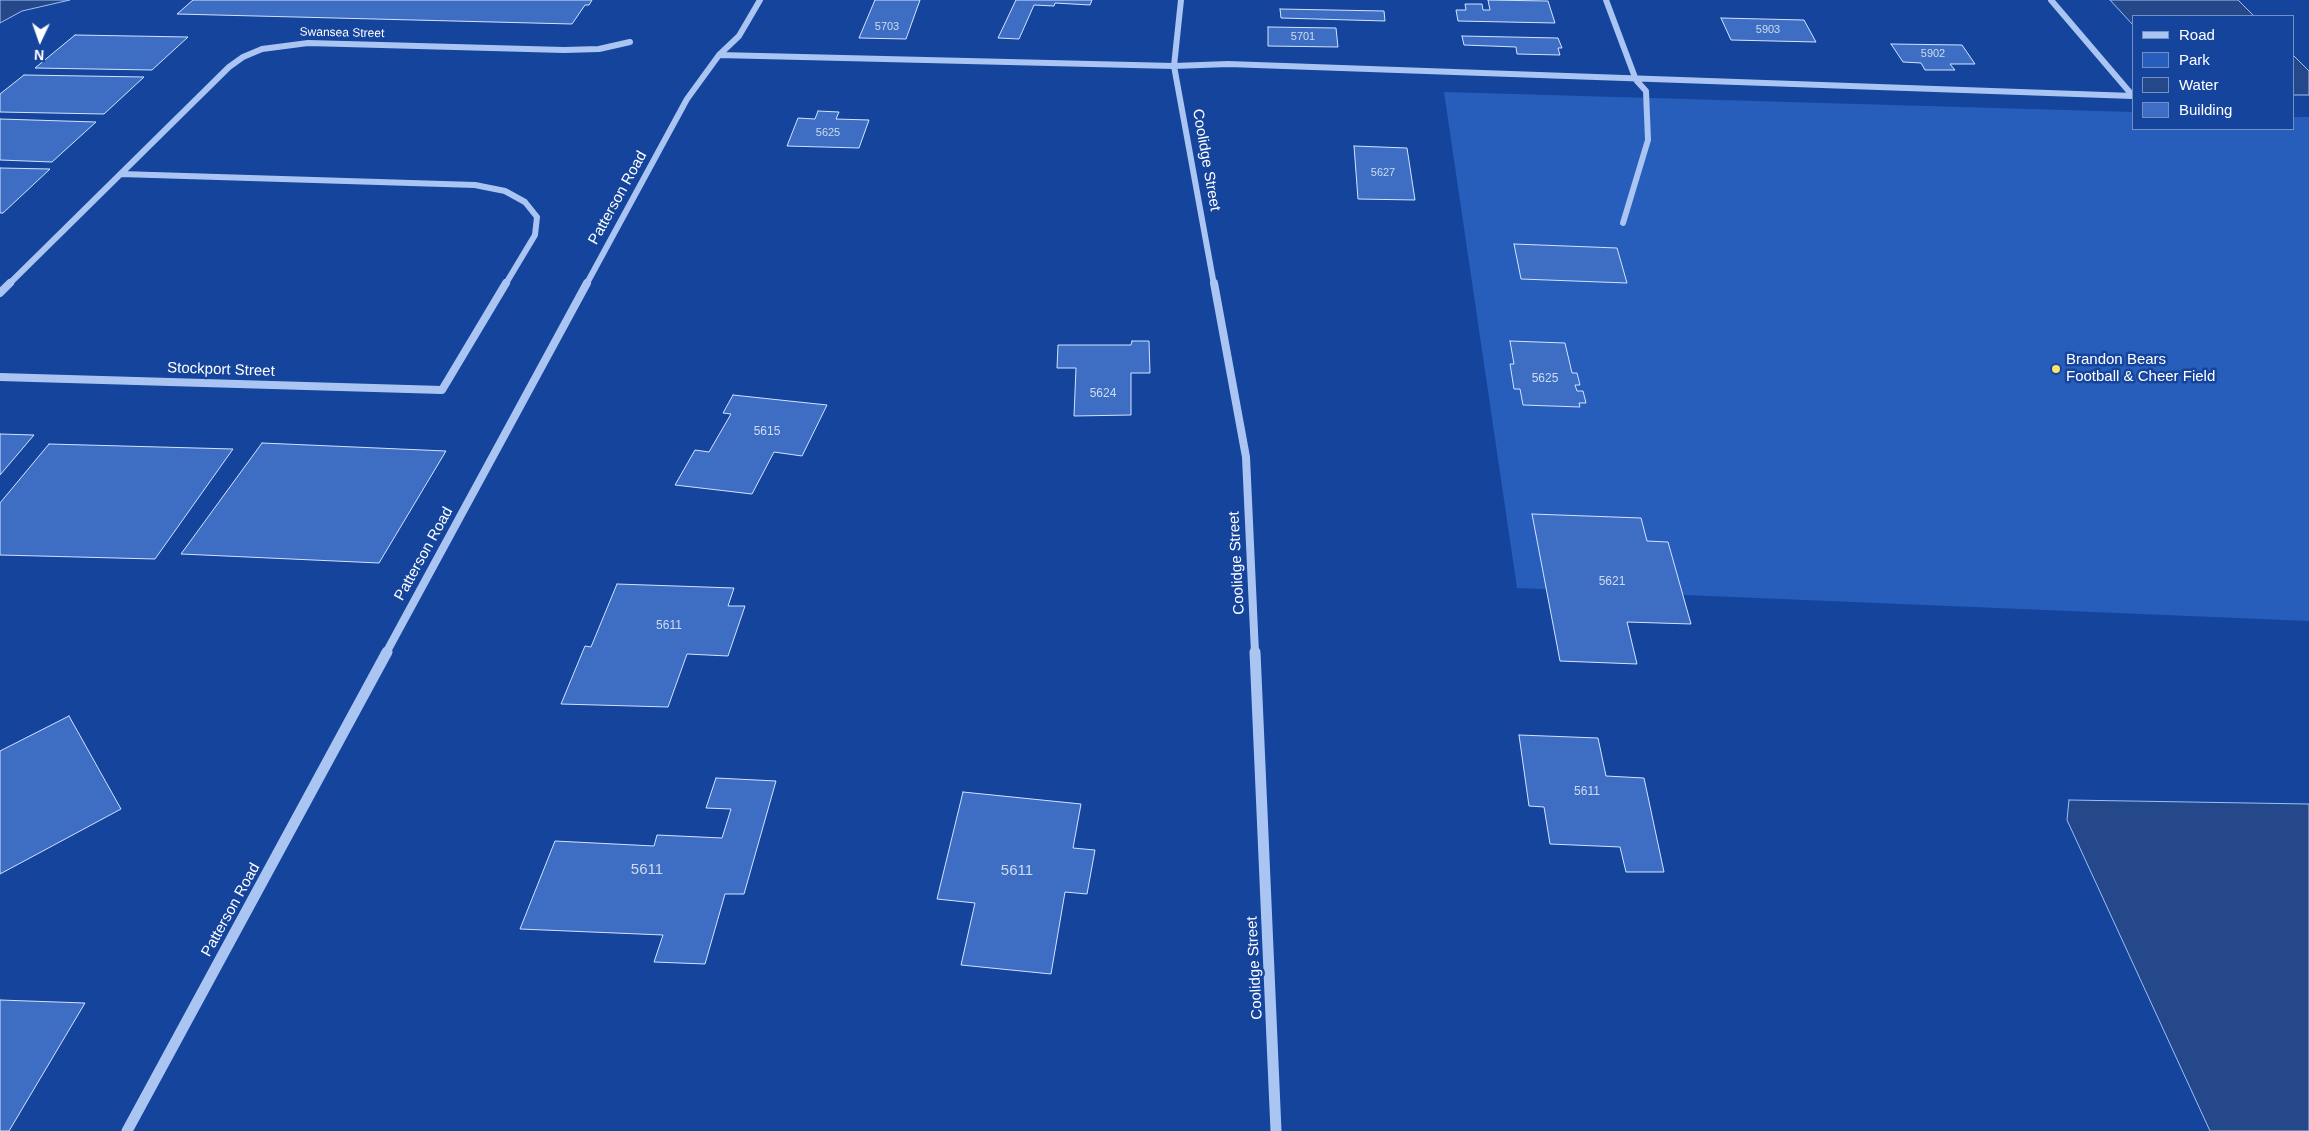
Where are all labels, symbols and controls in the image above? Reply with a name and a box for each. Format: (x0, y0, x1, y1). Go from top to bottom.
north arrow (15, 15, 65, 65)
legend (2132, 15, 2294, 130)
house number: 5703 (875, 20, 899, 34)
house number: 5903 (1756, 23, 1780, 37)
street label: Swansea Street (300, 25, 384, 41)
text: Road (2179, 26, 2215, 43)
house number: 5701 (1291, 30, 1315, 44)
text: N (34, 47, 45, 63)
house number: 5902 (1921, 47, 1945, 61)
text: Park (2179, 51, 2210, 68)
text: Water (2179, 76, 2218, 93)
text: Building (2179, 101, 2232, 118)
street label: Coolidge Street (1188, 108, 1224, 212)
house number: 5625 (816, 126, 840, 140)
street label: Patterson Road (585, 148, 651, 248)
house number: 5627 (1371, 166, 1395, 180)
place label: Brandon Bears Football & Cheer Field (2066, 351, 2215, 386)
street label: Stockport Street (167, 359, 275, 381)
marker: Brandon Bears Football & Cheer Field (2050, 363, 2062, 375)
house number: 5625 (1532, 372, 1558, 386)
house number: 5624 (1090, 387, 1116, 401)
house number: 5615 (754, 425, 780, 439)
street label: Patterson Road (391, 504, 457, 604)
street label: Coolidge Street (1225, 511, 1249, 615)
house number: 5621 (1599, 575, 1625, 589)
house number: 5611 (656, 619, 682, 633)
house number: 5611 (1574, 785, 1600, 799)
street label: Patterson Road (198, 860, 264, 960)
house number: 5611 (631, 861, 663, 879)
house number: 5611 (1001, 862, 1033, 880)
street label: Coolidge Street (1243, 916, 1267, 1020)

